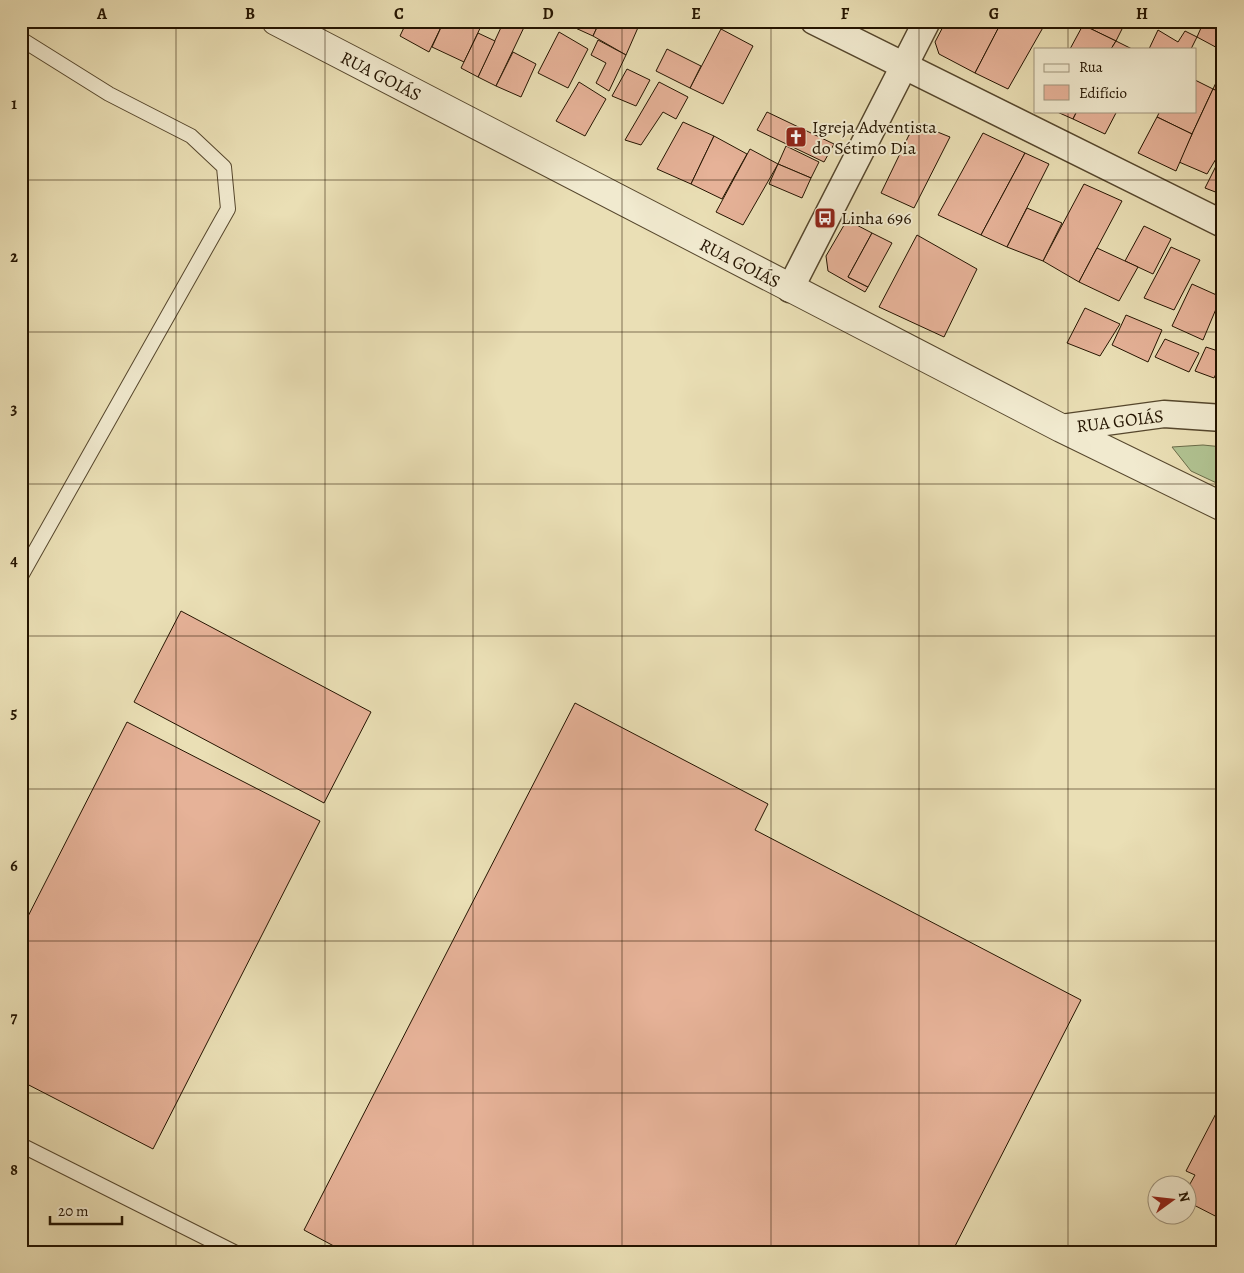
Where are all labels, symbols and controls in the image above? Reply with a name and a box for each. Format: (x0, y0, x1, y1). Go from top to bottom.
text: A (96, 3, 108, 25)
text: B (245, 3, 255, 25)
text: C (394, 3, 404, 25)
text: D (542, 3, 554, 25)
text: E (691, 3, 701, 25)
text: F (841, 3, 850, 25)
text: G (989, 3, 999, 25)
text: H (1136, 3, 1148, 25)
street label: RUA GOIÁS (337, 45, 425, 107)
legend (1034, 48, 1196, 112)
text: Rua (1079, 57, 1103, 77)
text: Edifício (1079, 83, 1127, 103)
text: 1 (11, 93, 17, 115)
place label: Igreja Adventista do Sétimo Dia (812, 115, 937, 160)
church icon: Igreja Adventista do Sétimo Dia (784, 125, 808, 149)
bus stop icon: Linha 696 (813, 206, 837, 230)
place label: Linha 696 (841, 206, 911, 230)
street label: RUA GOIÁS (696, 232, 784, 294)
text: 2 (10, 246, 18, 268)
text: 3 (11, 398, 18, 420)
street label: RUA GOIÁS (1075, 404, 1165, 438)
text: 4 (10, 550, 18, 572)
text: 5 (11, 702, 18, 724)
text: 6 (10, 855, 18, 877)
text: 7 (11, 1007, 18, 1029)
text: 8 (10, 1159, 18, 1181)
north arrow (1146, 1176, 1196, 1226)
text: N (1174, 1189, 1195, 1204)
scale bar (50, 1193, 122, 1225)
text: 20 m (58, 1201, 89, 1221)

